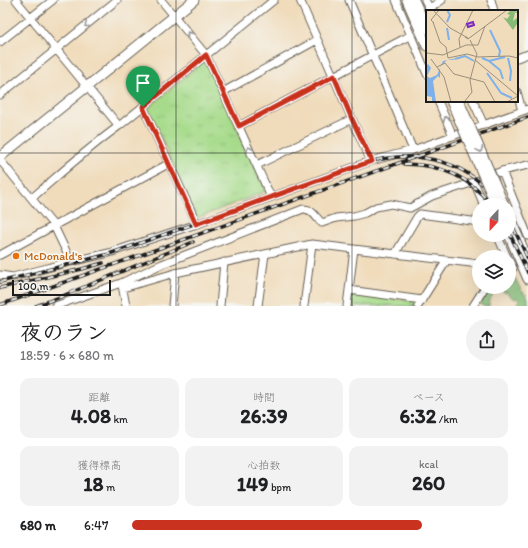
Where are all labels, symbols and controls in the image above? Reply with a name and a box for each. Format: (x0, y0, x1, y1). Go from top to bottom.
inset map (426, 10, 518, 102)
one-way arrow (85, 20, 92, 27)
one-way arrow (186, 32, 193, 39)
pin (126, 66, 160, 107)
icon: arrive (132, 72, 154, 94)
one-way arrow (442, 115, 450, 122)
one-way arrow (246, 145, 254, 153)
one-way arrow (475, 145, 483, 153)
north arrow (472, 198, 516, 242)
map controls (472, 198, 516, 294)
place label: McDonald's (24, 249, 83, 263)
button: layers (472, 250, 516, 294)
marker: McDonald's (11, 251, 21, 261)
scale bar (12, 278, 111, 297)
text: 100 m (18, 280, 48, 293)
text: 夜のラン (20, 319, 108, 346)
button: share (466, 319, 508, 361)
text: 18:59 · 6 × 680 m (20, 348, 114, 363)
text: 距離 (88, 391, 110, 404)
text: 時間 (253, 391, 275, 404)
text: ペース (412, 391, 445, 404)
text: 4.08 (71, 404, 111, 428)
text: 26:39 (240, 404, 288, 428)
text: 6:32 (399, 404, 436, 428)
text: km (111, 413, 128, 426)
text: /km (436, 413, 458, 426)
text: kcal (419, 458, 438, 471)
text: 獲得標高 (77, 459, 121, 472)
text: 心拍数 (247, 459, 280, 472)
text: 260 (412, 471, 445, 495)
text: 18 (83, 472, 104, 496)
text: 149 (237, 472, 268, 496)
text: m (104, 481, 115, 494)
text: bpm (268, 481, 291, 494)
text: 680 m (20, 518, 56, 533)
text: 6:47 (84, 518, 108, 533)

